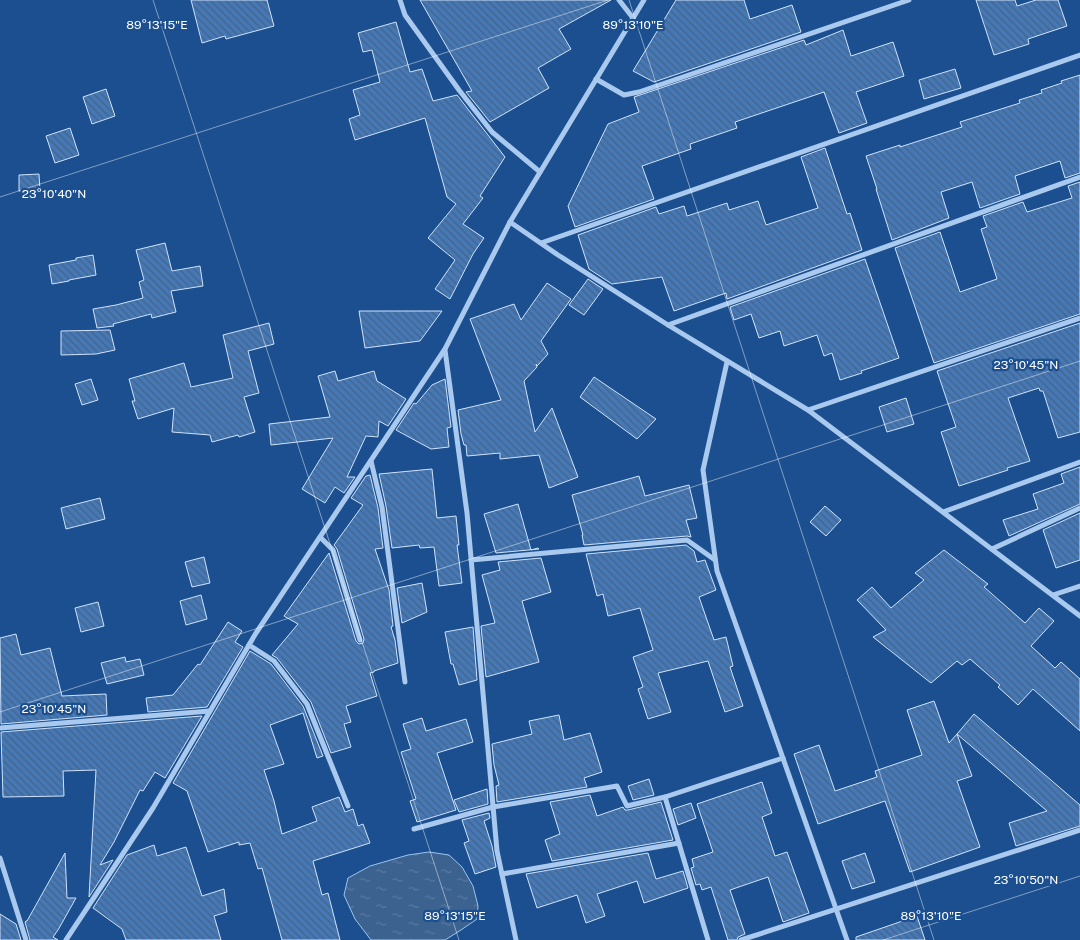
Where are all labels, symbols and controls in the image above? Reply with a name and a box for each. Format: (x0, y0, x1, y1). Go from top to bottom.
text: 89°13'15"E (126, 18, 188, 32)
text: 89°13'10"E (603, 18, 663, 32)
text: 23°10'40"N (22, 187, 86, 201)
text: 23°10'45"N (994, 358, 1058, 372)
text: 23°10'45"N (22, 702, 86, 716)
text: 23°10'50"N (994, 873, 1058, 887)
text: 89°13'15"E (424, 909, 486, 923)
text: 89°13'10"E (901, 909, 961, 923)

